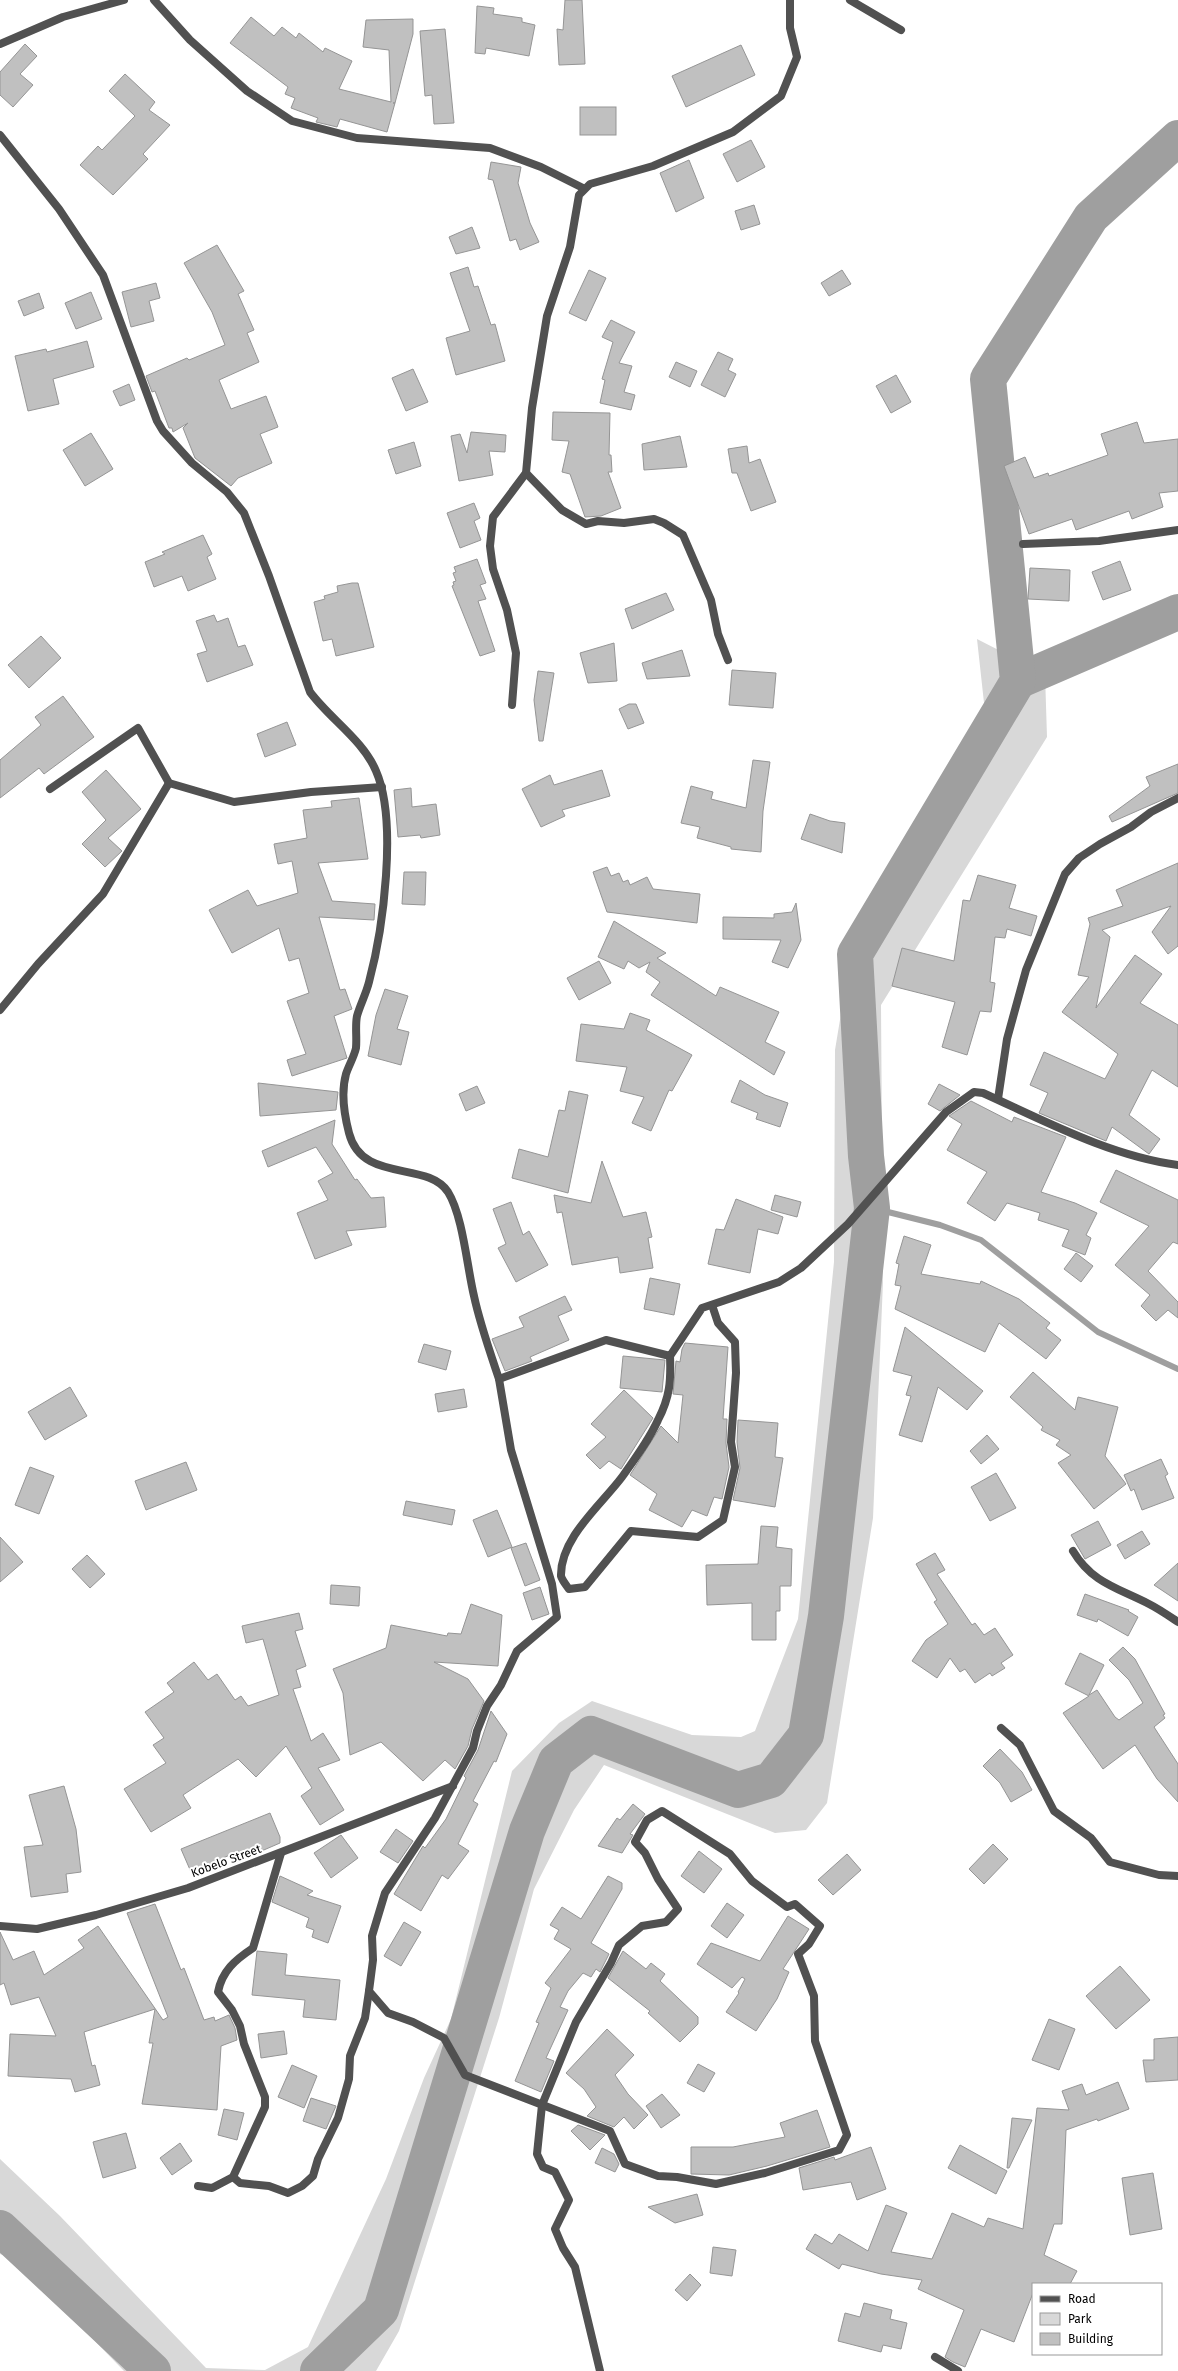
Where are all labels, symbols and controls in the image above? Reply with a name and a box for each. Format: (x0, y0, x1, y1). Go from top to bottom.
street label: Kobelo Street (189, 1842, 264, 1880)
legend (1032, 2283, 1162, 2355)
text: Road (1068, 2292, 1096, 2306)
text: Park (1068, 2312, 1092, 2326)
text: Building (1068, 2332, 1114, 2346)

